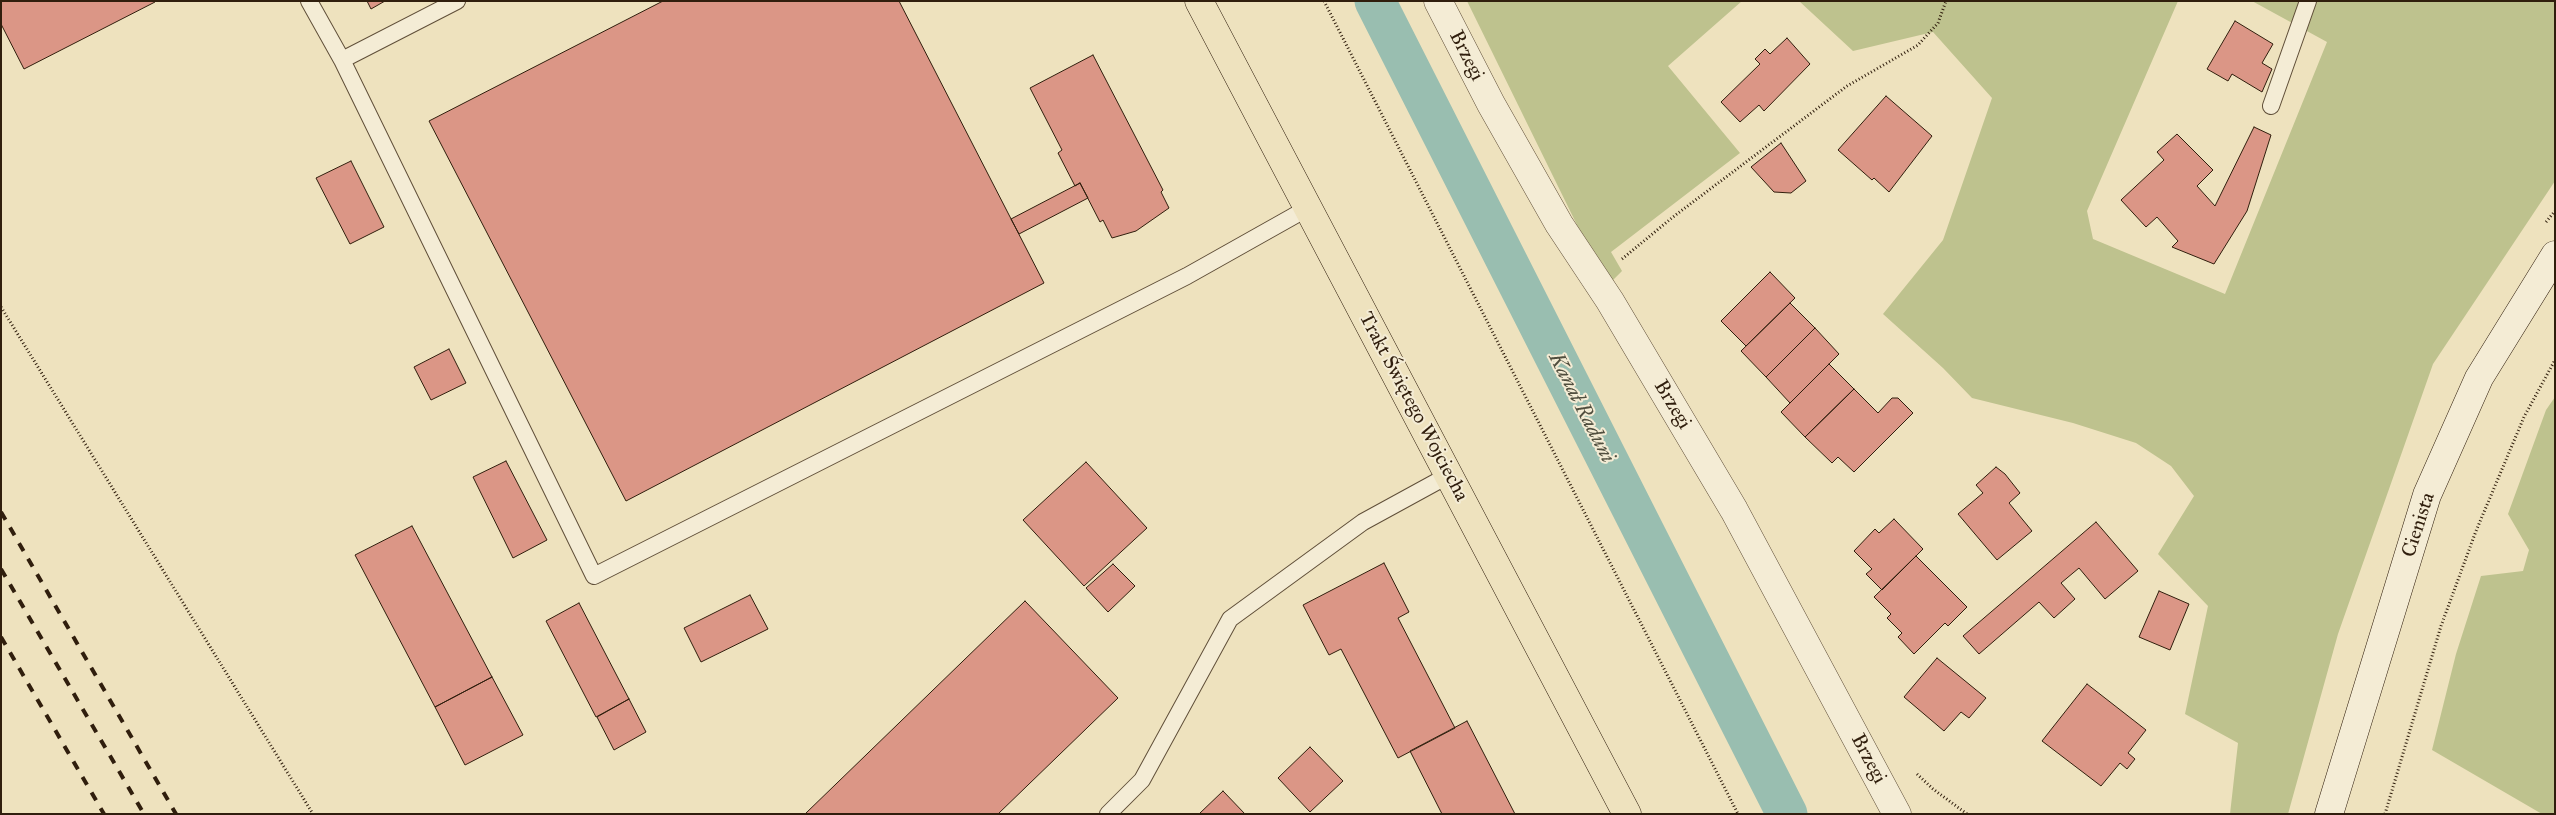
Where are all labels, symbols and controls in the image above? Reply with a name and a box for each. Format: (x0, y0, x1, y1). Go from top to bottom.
street label: Brzegi (1443, 27, 1489, 85)
street label: Trakt Świętego Wojciecha (1353, 308, 1473, 506)
water label: Kanał Raduni (1542, 349, 1620, 467)
street label: Brzegi (1648, 376, 1696, 434)
street label: Cienista (2397, 490, 2441, 560)
street label: Brzegi (1845, 730, 1891, 788)

